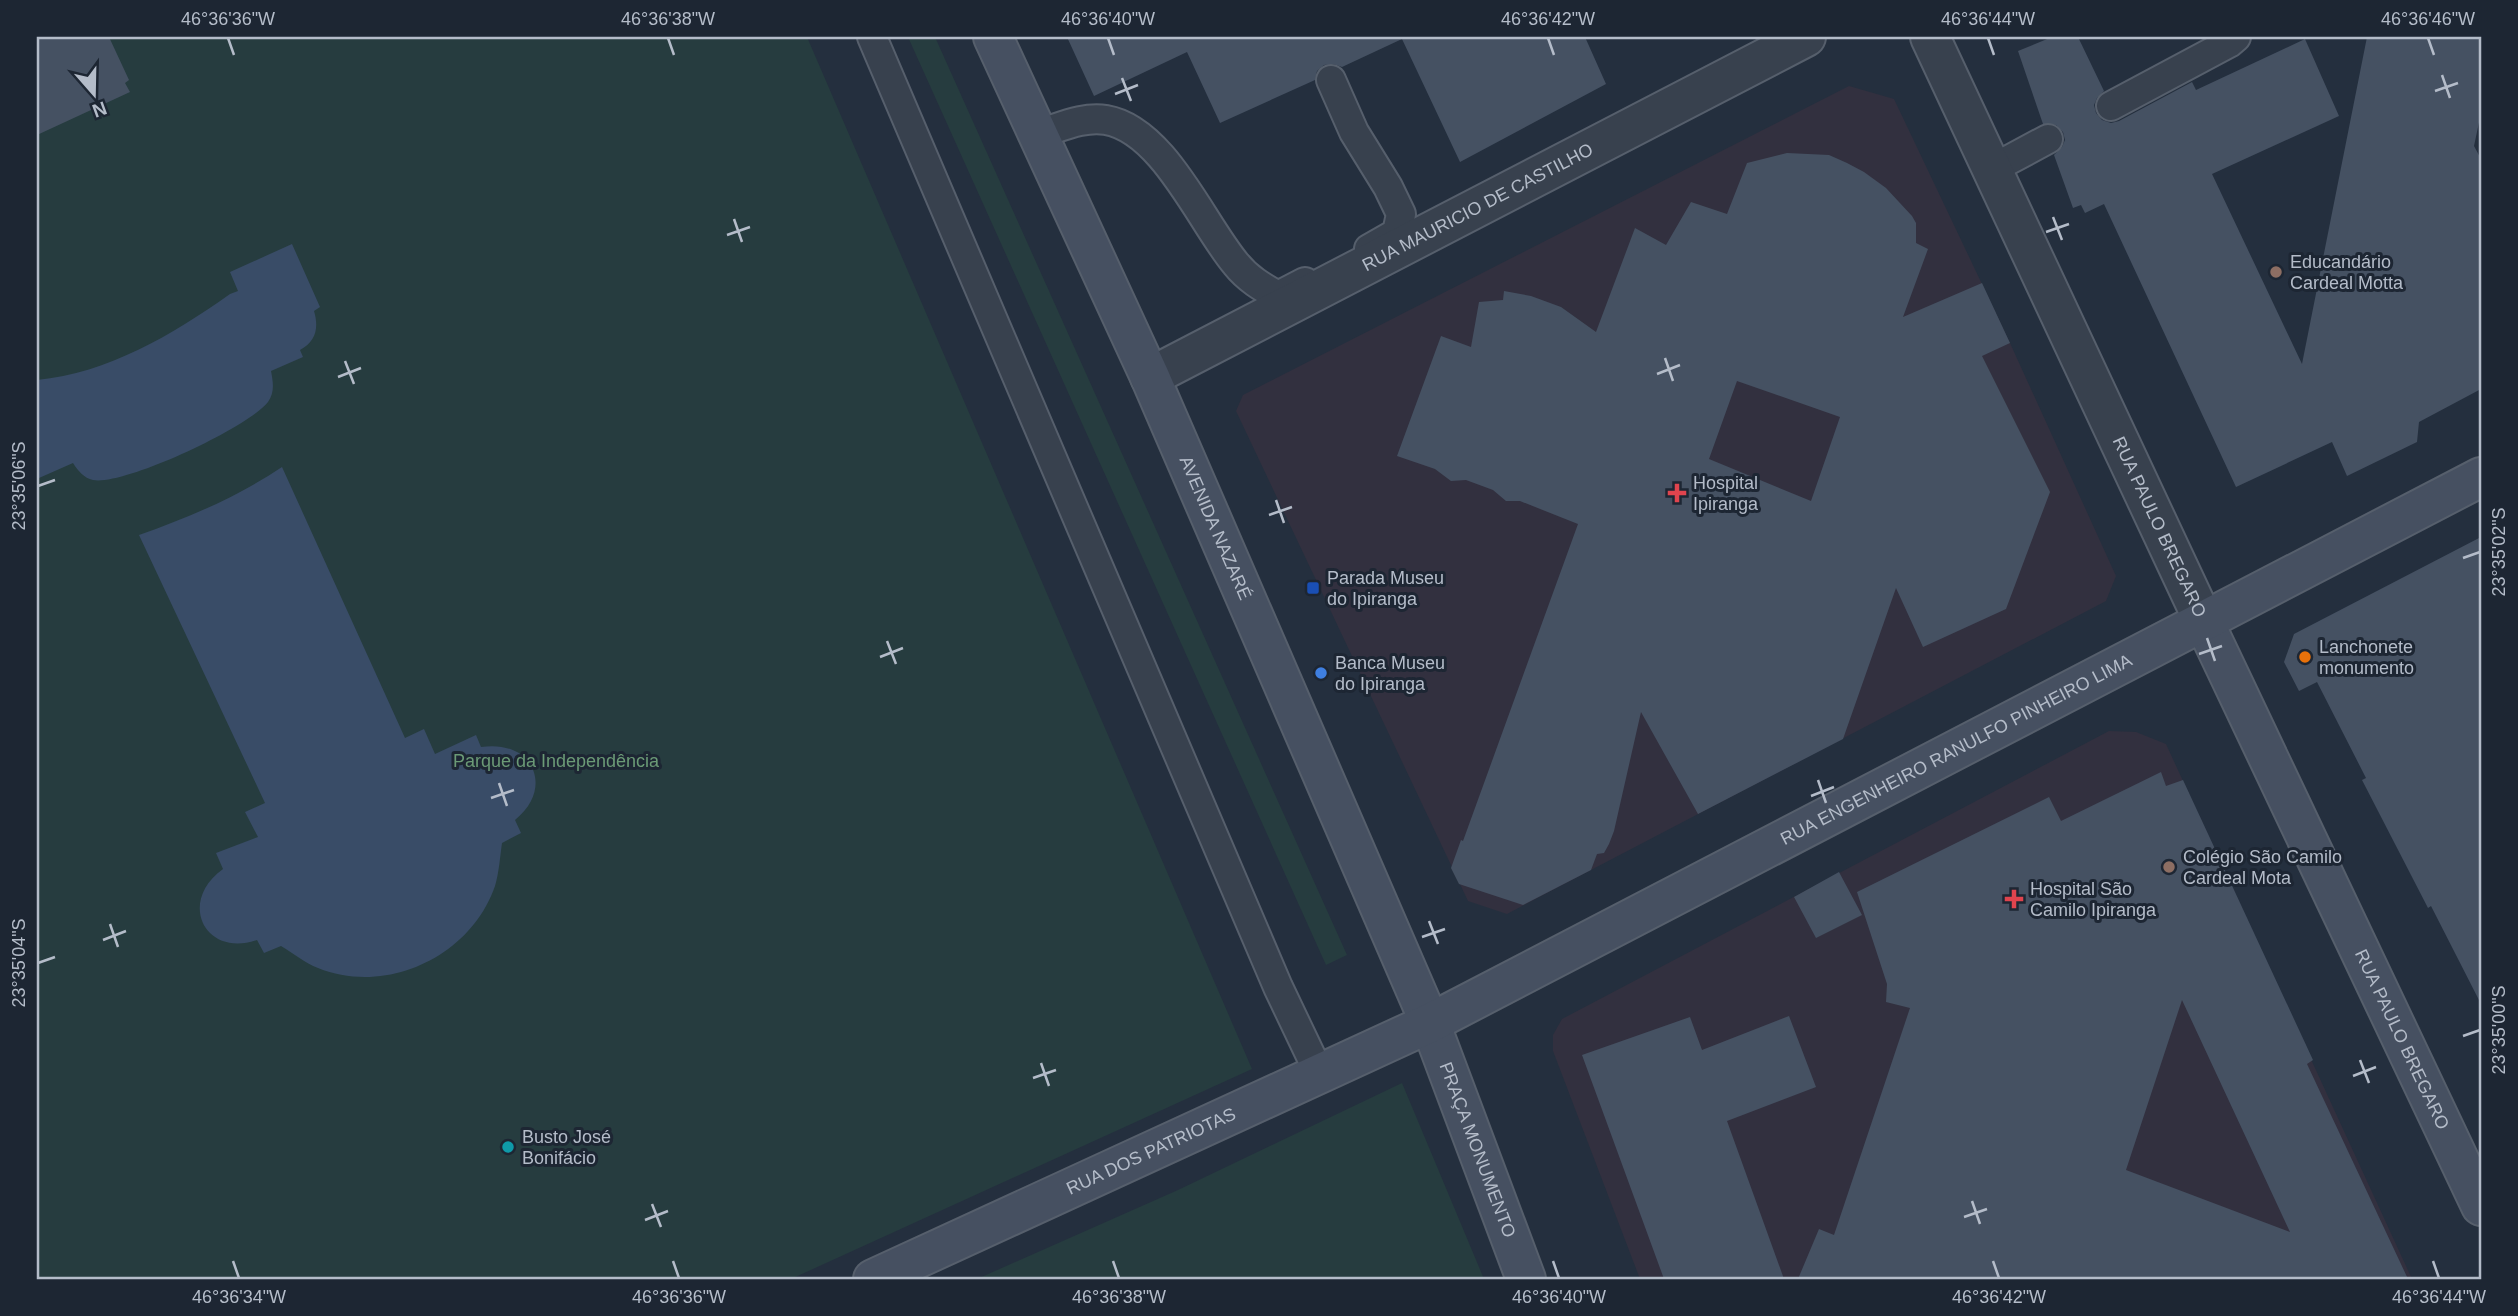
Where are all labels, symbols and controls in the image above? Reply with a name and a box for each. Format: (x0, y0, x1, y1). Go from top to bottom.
text: 46°36'36"W (181, 9, 275, 29)
text: 46°36'38"W (621, 9, 715, 29)
text: 46°36'40"W (1061, 9, 1155, 29)
text: 46°36'42"W (1501, 9, 1595, 29)
text: 46°36'44"W (1941, 9, 2035, 29)
text: 46°36'46"W (2381, 9, 2475, 29)
north arrow (60, 60, 130, 130)
text: N (90, 97, 110, 122)
street label: RUA MAURICIO DE CASTILHO (1359, 139, 1596, 275)
place label: Educandário Cardeal Motta (2290, 252, 2404, 293)
marker: Educandário Cardeal Motta (2268, 264, 2284, 280)
street label: RUA PAULO BREGARO (2109, 434, 2210, 620)
text: 23°35'06"S (9, 441, 29, 531)
street label: AVENIDA NAZARÉ (1175, 453, 1255, 603)
place label: Hospital Ipiranga (1693, 473, 1759, 514)
marker: Hospital Ipiranga (1667, 483, 1687, 503)
text: 23°35'02"S (2489, 507, 2509, 597)
place label: Parada Museu do Ipiranga (1327, 568, 1444, 609)
marker: Parada Museu do Ipiranga (1305, 580, 1321, 596)
place label: Lanchonete monumento (2319, 637, 2414, 678)
marker: Lanchonete monumento (2297, 649, 2313, 665)
street label: RUA ENGENHEIRO RANULFO PINHEIRO LIMA (1777, 650, 2135, 849)
place label: Banca Museu do Ipiranga (1335, 653, 1445, 694)
marker: Banca Museu do Ipiranga (1313, 665, 1329, 681)
park label: Parque da Independência (453, 751, 660, 771)
place label: Colégio São Camilo Cardeal Mota (2183, 847, 2342, 888)
marker: Colégio São Camilo Cardeal Mota (2161, 859, 2177, 875)
place label: Hospital São Camilo Ipiranga (2030, 879, 2157, 920)
marker: Hospital São Camilo Ipiranga (2004, 889, 2024, 909)
text: 23°35'04"S (9, 918, 29, 1008)
street label: RUA PAULO BREGARO (2351, 946, 2453, 1133)
text: 23°35'00"S (2489, 985, 2509, 1075)
street label: PRAÇA MONUMENTO (1436, 1059, 1520, 1240)
street label: RUA DOS PATRIOTAS (1063, 1104, 1239, 1199)
place label: Busto José Bonifácio (522, 1127, 611, 1168)
marker: Busto José Bonifácio (500, 1139, 516, 1155)
text: 46°36'34"W (192, 1287, 286, 1307)
text: 46°36'36"W (632, 1287, 726, 1307)
text: 46°36'38"W (1072, 1287, 1166, 1307)
text: 46°36'40"W (1512, 1287, 1606, 1307)
text: 46°36'42"W (1952, 1287, 2046, 1307)
text: 46°36'44"W (2392, 1287, 2486, 1307)

